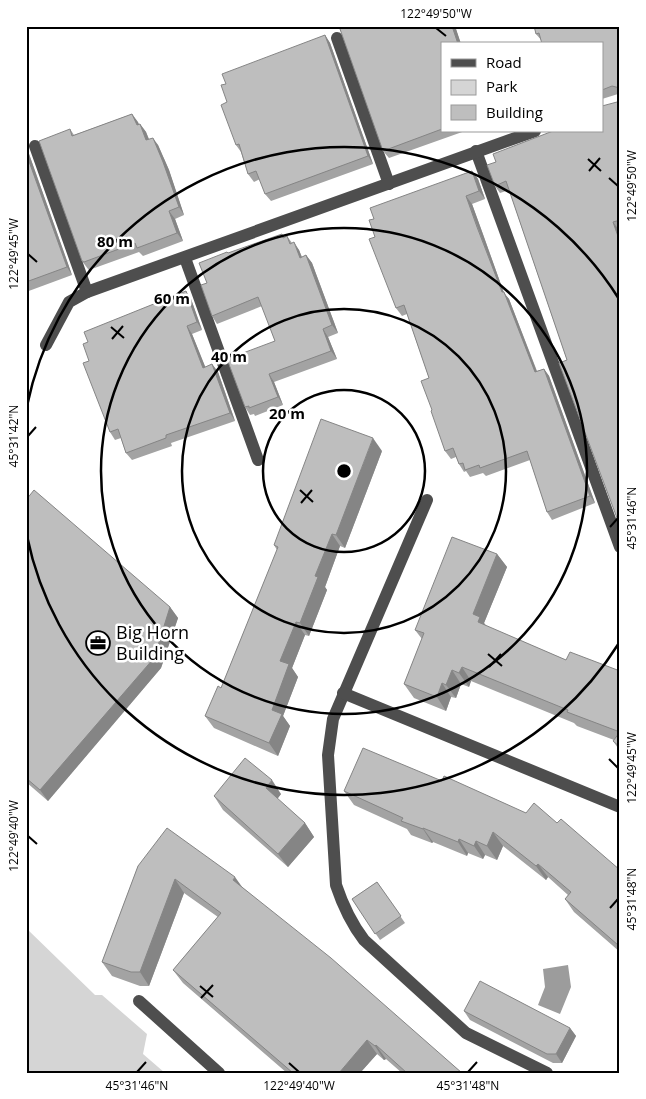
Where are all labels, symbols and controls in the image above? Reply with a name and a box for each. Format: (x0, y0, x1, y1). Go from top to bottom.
text: 122°49'50"W (400, 5, 472, 22)
legend (441, 42, 604, 132)
text: Road (486, 52, 522, 72)
text: Park (486, 76, 517, 96)
text: Building (486, 102, 543, 122)
text: 122°49'50"W (623, 150, 640, 222)
text: 122°49'45"W (5, 218, 22, 290)
text: 80 m (97, 231, 133, 251)
text: 60 m (154, 288, 190, 308)
text: 40 m (211, 346, 247, 366)
text: 20 m (269, 403, 305, 423)
text: 45°31'42"N (5, 405, 22, 467)
centre of rings (335, 462, 353, 480)
text: 45°31'46"N (623, 487, 640, 549)
place label: Big Horn Building (116, 620, 189, 665)
office icon: Big Horn Building (85, 630, 111, 656)
text: 122°49'45"W (623, 732, 640, 804)
text: 122°49'40"W (5, 800, 22, 872)
text: 45°31'48"N (623, 868, 640, 930)
text: 45°31'46"N (106, 1077, 168, 1094)
text: 122°49'40"W (263, 1077, 335, 1094)
text: 45°31'48"N (437, 1077, 499, 1094)

